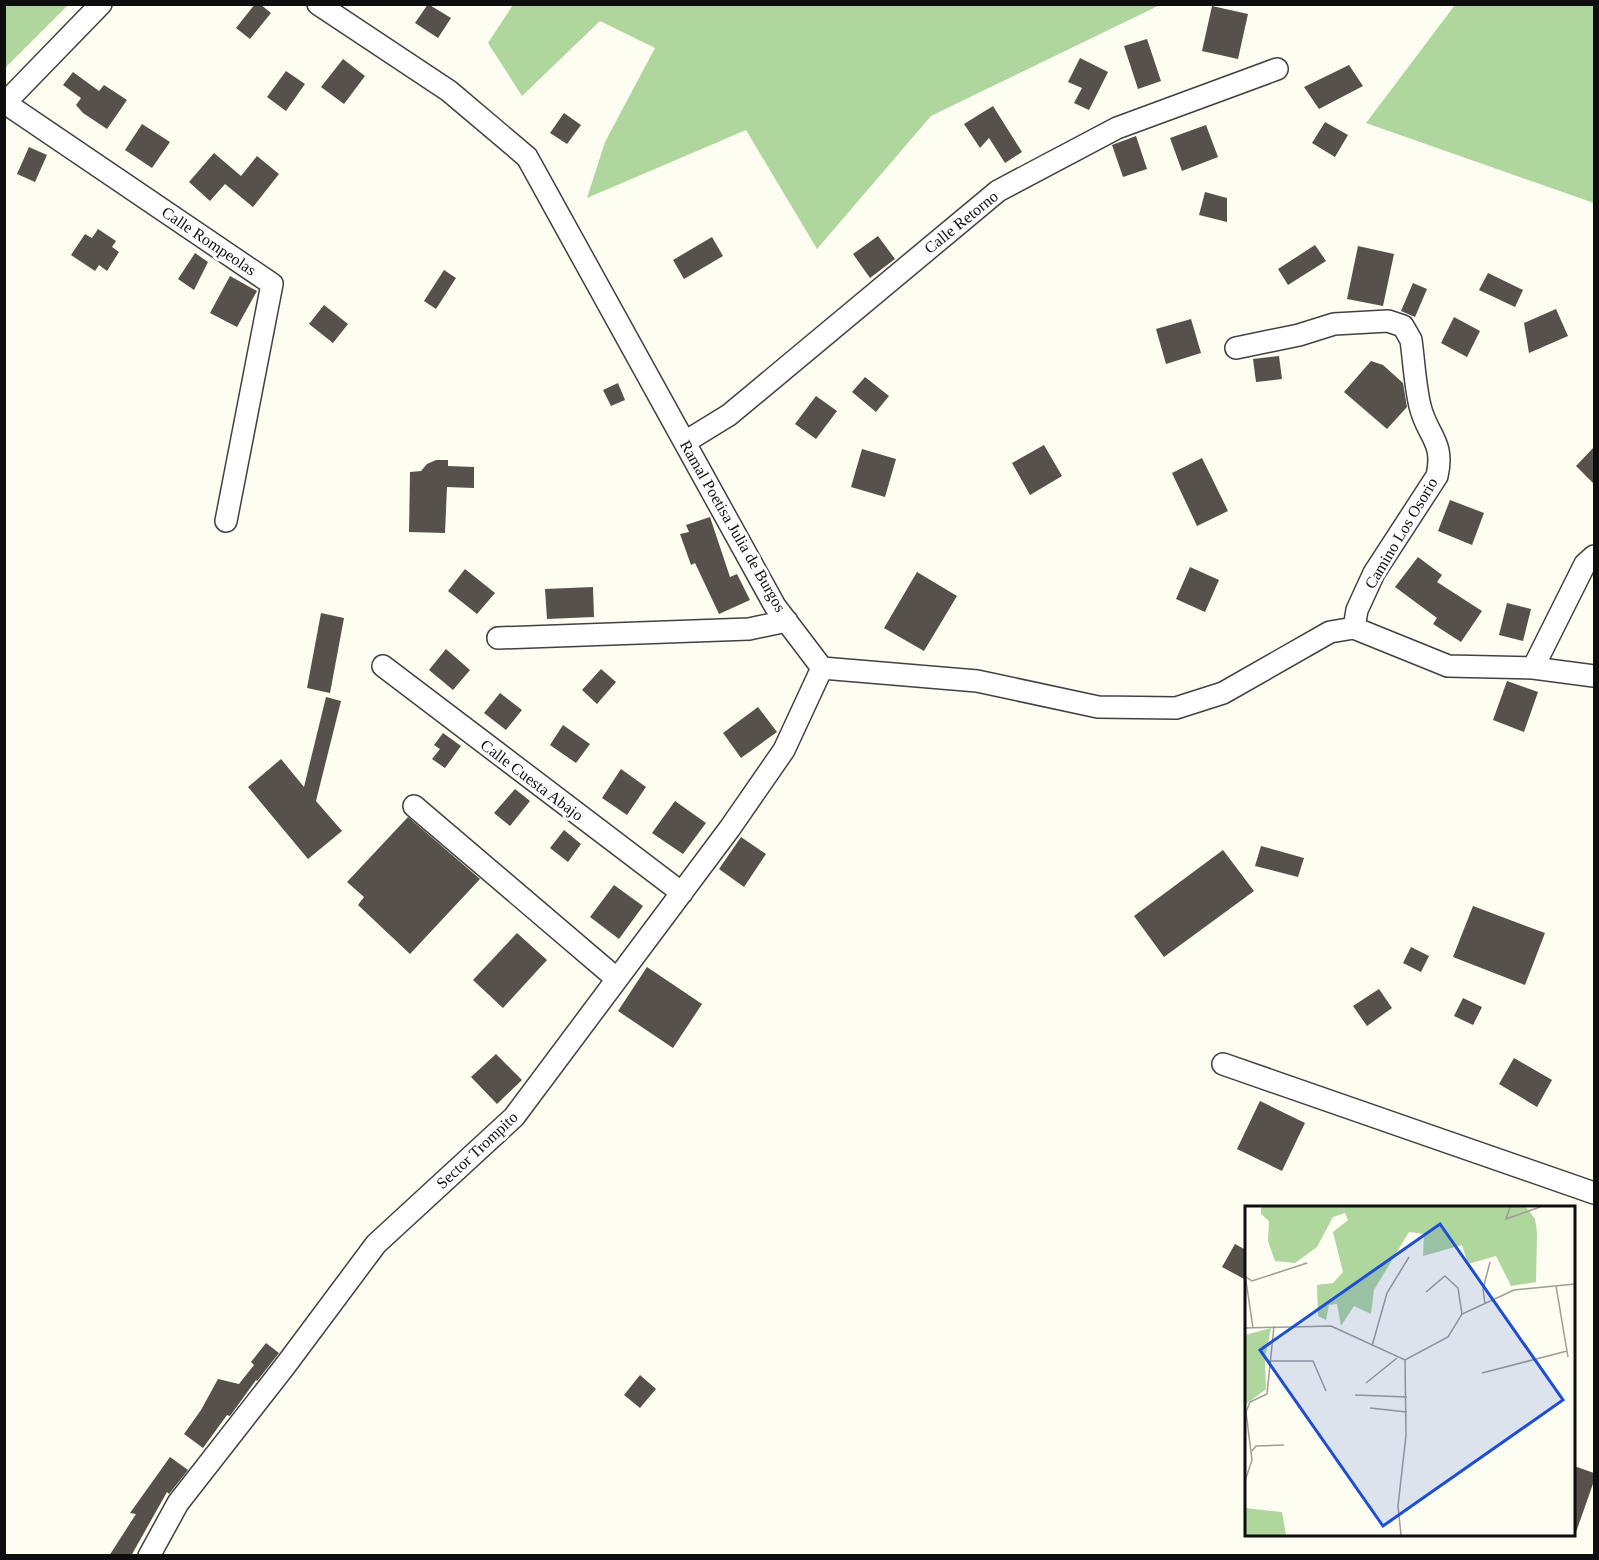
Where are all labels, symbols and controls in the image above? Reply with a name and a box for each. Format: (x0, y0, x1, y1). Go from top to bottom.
street label: Calle Retorno (921, 187, 1001, 257)
street label: Calle Rompeolas (158, 203, 259, 280)
street label: Ramal Poetisa Julia de Burgos (676, 437, 789, 615)
street label: Camino Los Osorio (1361, 475, 1441, 591)
street label: Calle Cuesta Abajo (477, 736, 586, 825)
street label: Sector Trompito (433, 1108, 522, 1193)
inset map (1245, 1206, 1575, 1536)

